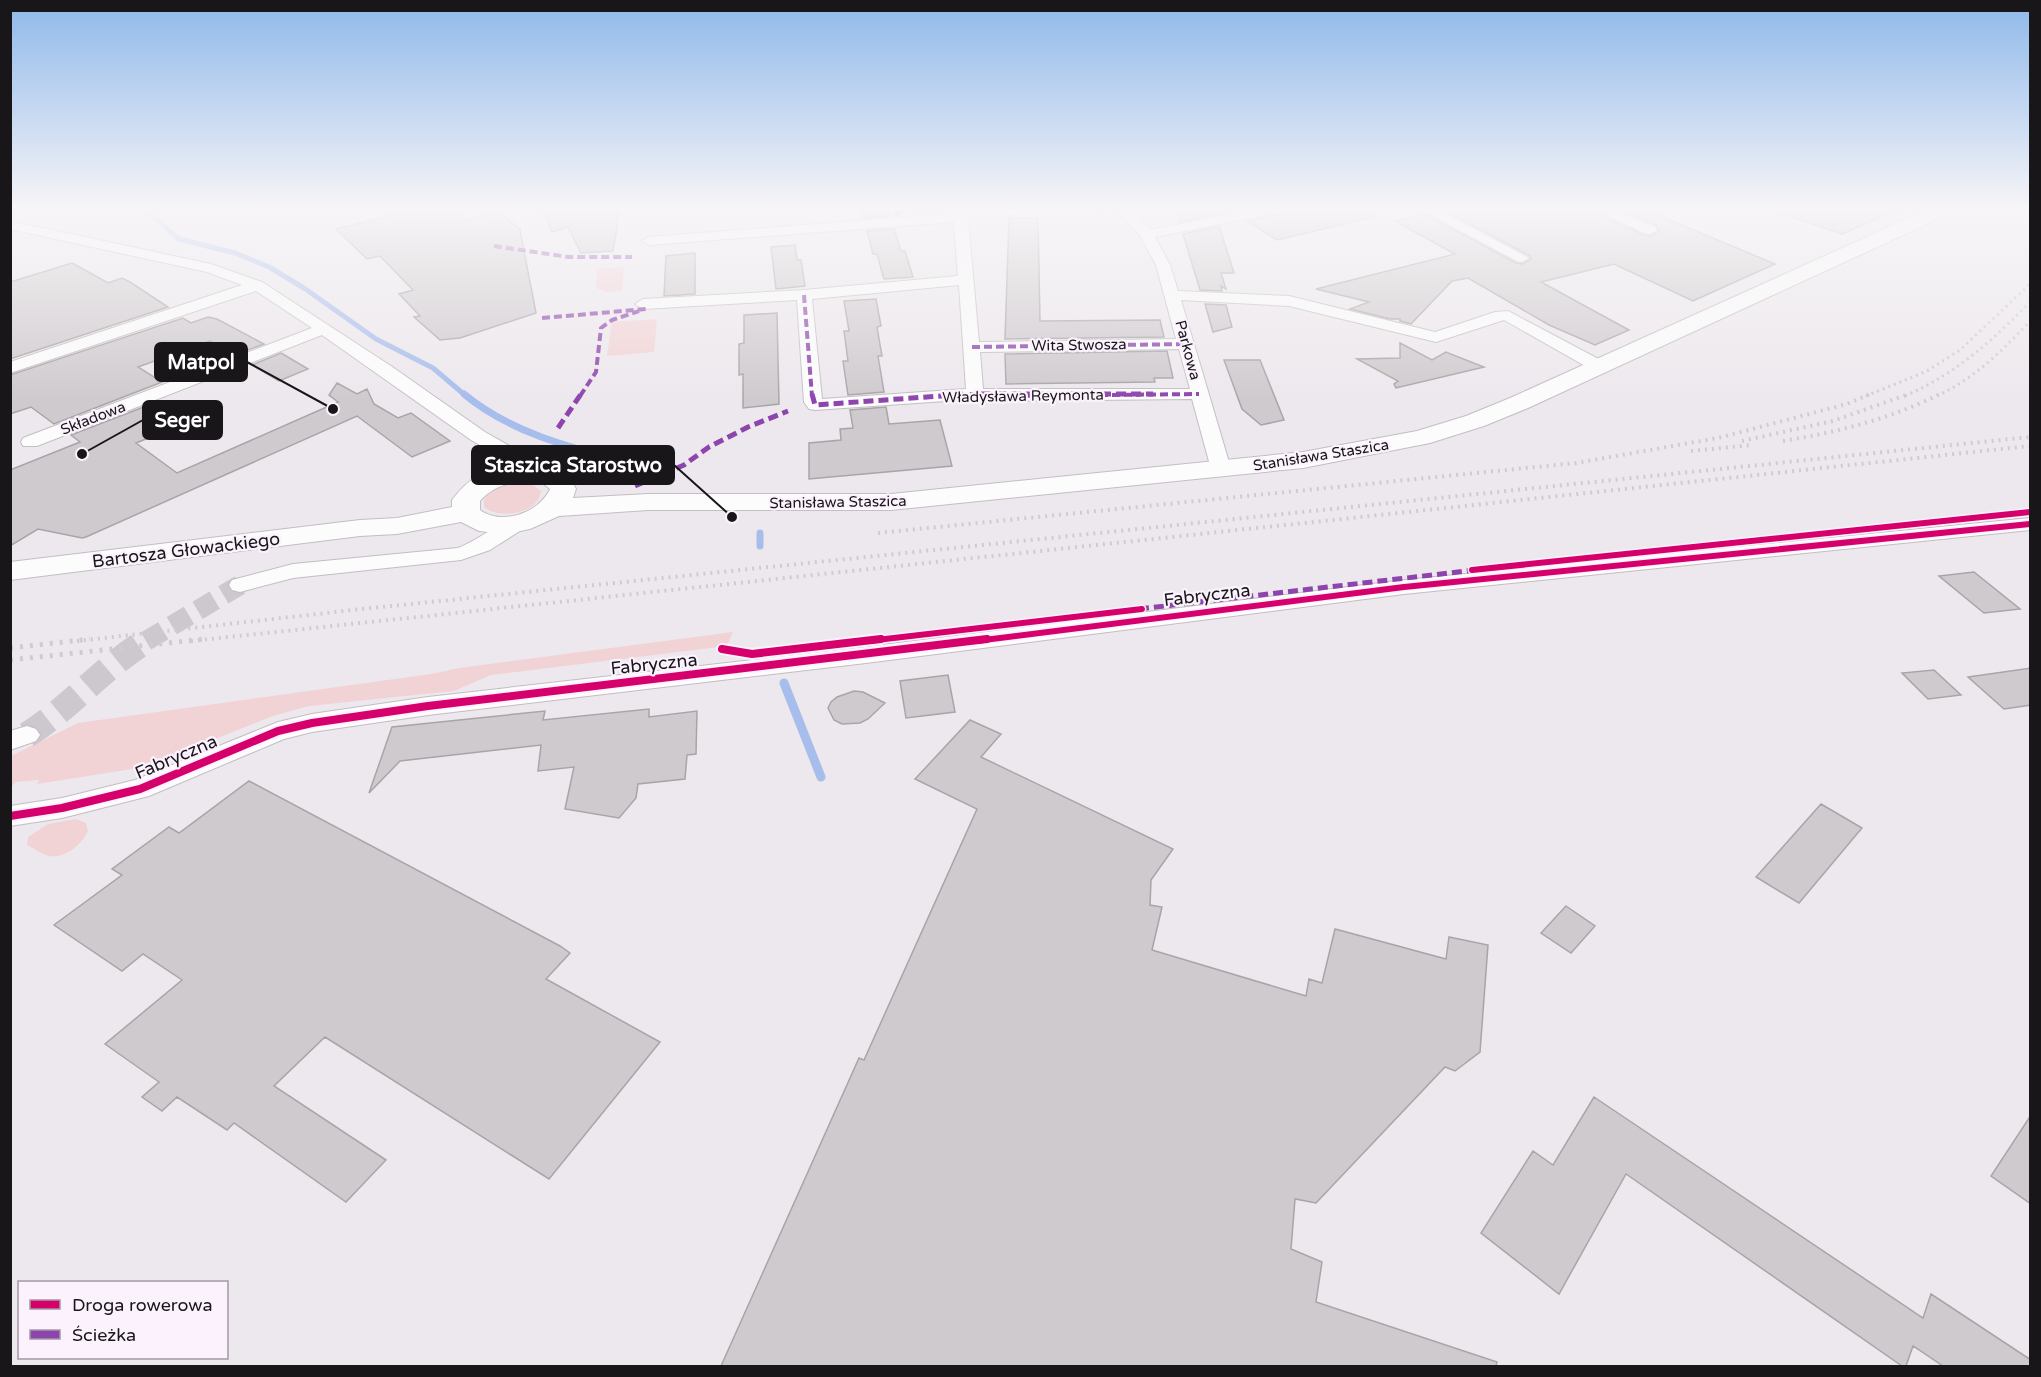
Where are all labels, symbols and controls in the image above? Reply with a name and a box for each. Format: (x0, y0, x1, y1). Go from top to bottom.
street label: Parkowa (1171, 318, 1205, 382)
street label: Wita Stwosza (1031, 335, 1127, 355)
callout: Matpol (155, 343, 247, 381)
text: Matpol (167, 351, 235, 375)
street label: Władysława Reymonta (942, 386, 1104, 406)
street label: Składowa (58, 397, 128, 439)
callout: Seger (143, 401, 222, 439)
text: Seger (154, 409, 210, 433)
street label: Stanisława Staszica (1252, 435, 1390, 475)
callout: Staszica Starostwo (472, 446, 674, 484)
text: Staszica Starostwo (484, 454, 662, 478)
street label: Stanisława Staszica (769, 492, 907, 512)
street label: Bartosza Głowackiego (91, 528, 281, 572)
street label: Fabryczna (1162, 579, 1252, 611)
street label: Fabryczna (610, 649, 698, 679)
street label: Fabryczna (132, 730, 220, 784)
legend (18, 1281, 228, 1359)
text: Droga rowerowa (72, 1294, 213, 1316)
text: Ścieżka (72, 1324, 136, 1346)

